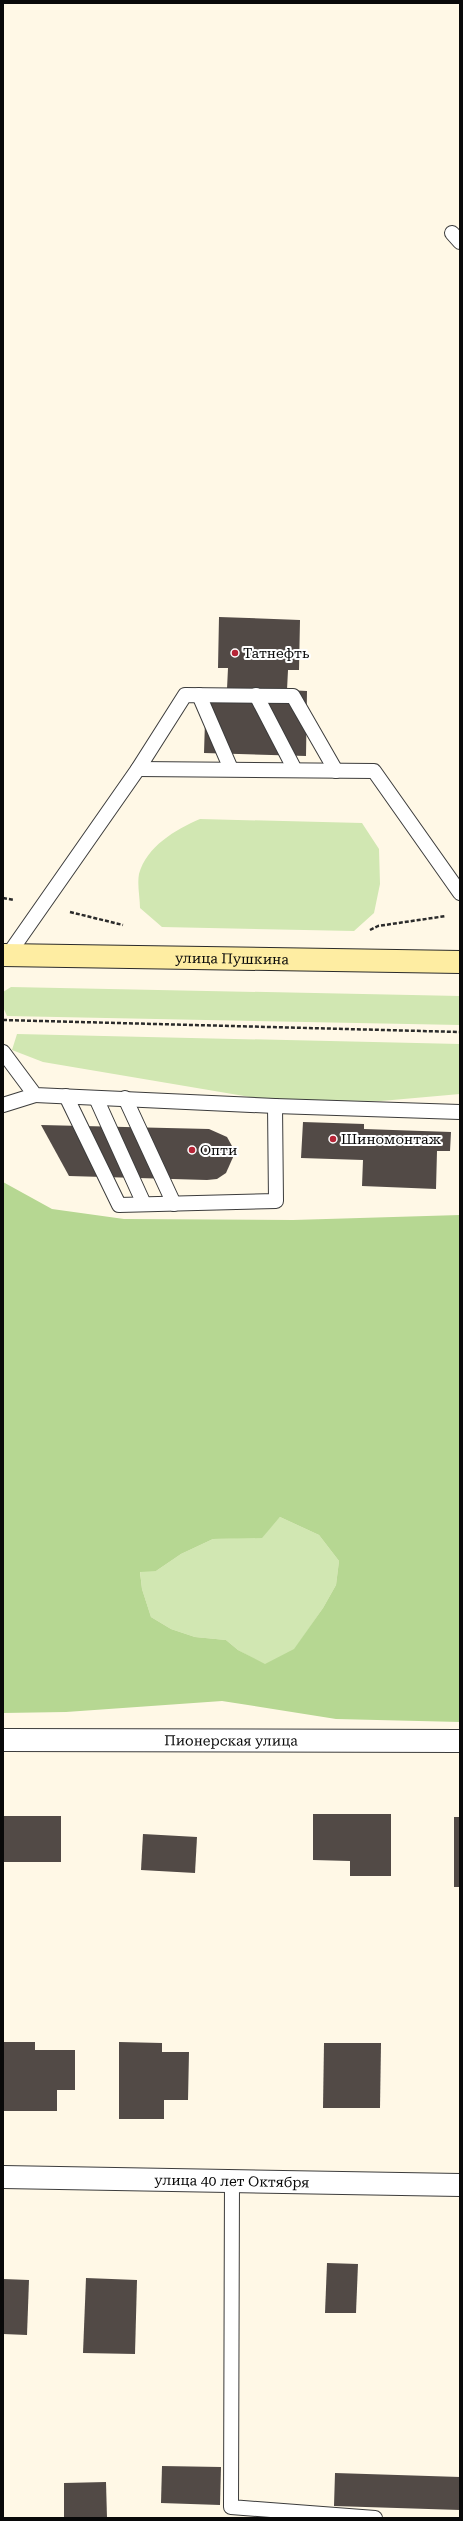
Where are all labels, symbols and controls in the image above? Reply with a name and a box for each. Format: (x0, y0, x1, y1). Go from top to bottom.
place label: Татнефть (243, 645, 310, 661)
marker: Татнефть (230, 648, 240, 658)
street label: улица Пушкина (175, 950, 289, 967)
place label: Шиномонтаж (341, 1131, 441, 1147)
marker: Шиномонтаж (328, 1134, 338, 1144)
place label: Опти (200, 1142, 237, 1158)
marker: Опти (187, 1145, 197, 1155)
street label: Пионерская улица (164, 1732, 298, 1749)
street label: улица 40 лет Октября (154, 2172, 310, 2190)

